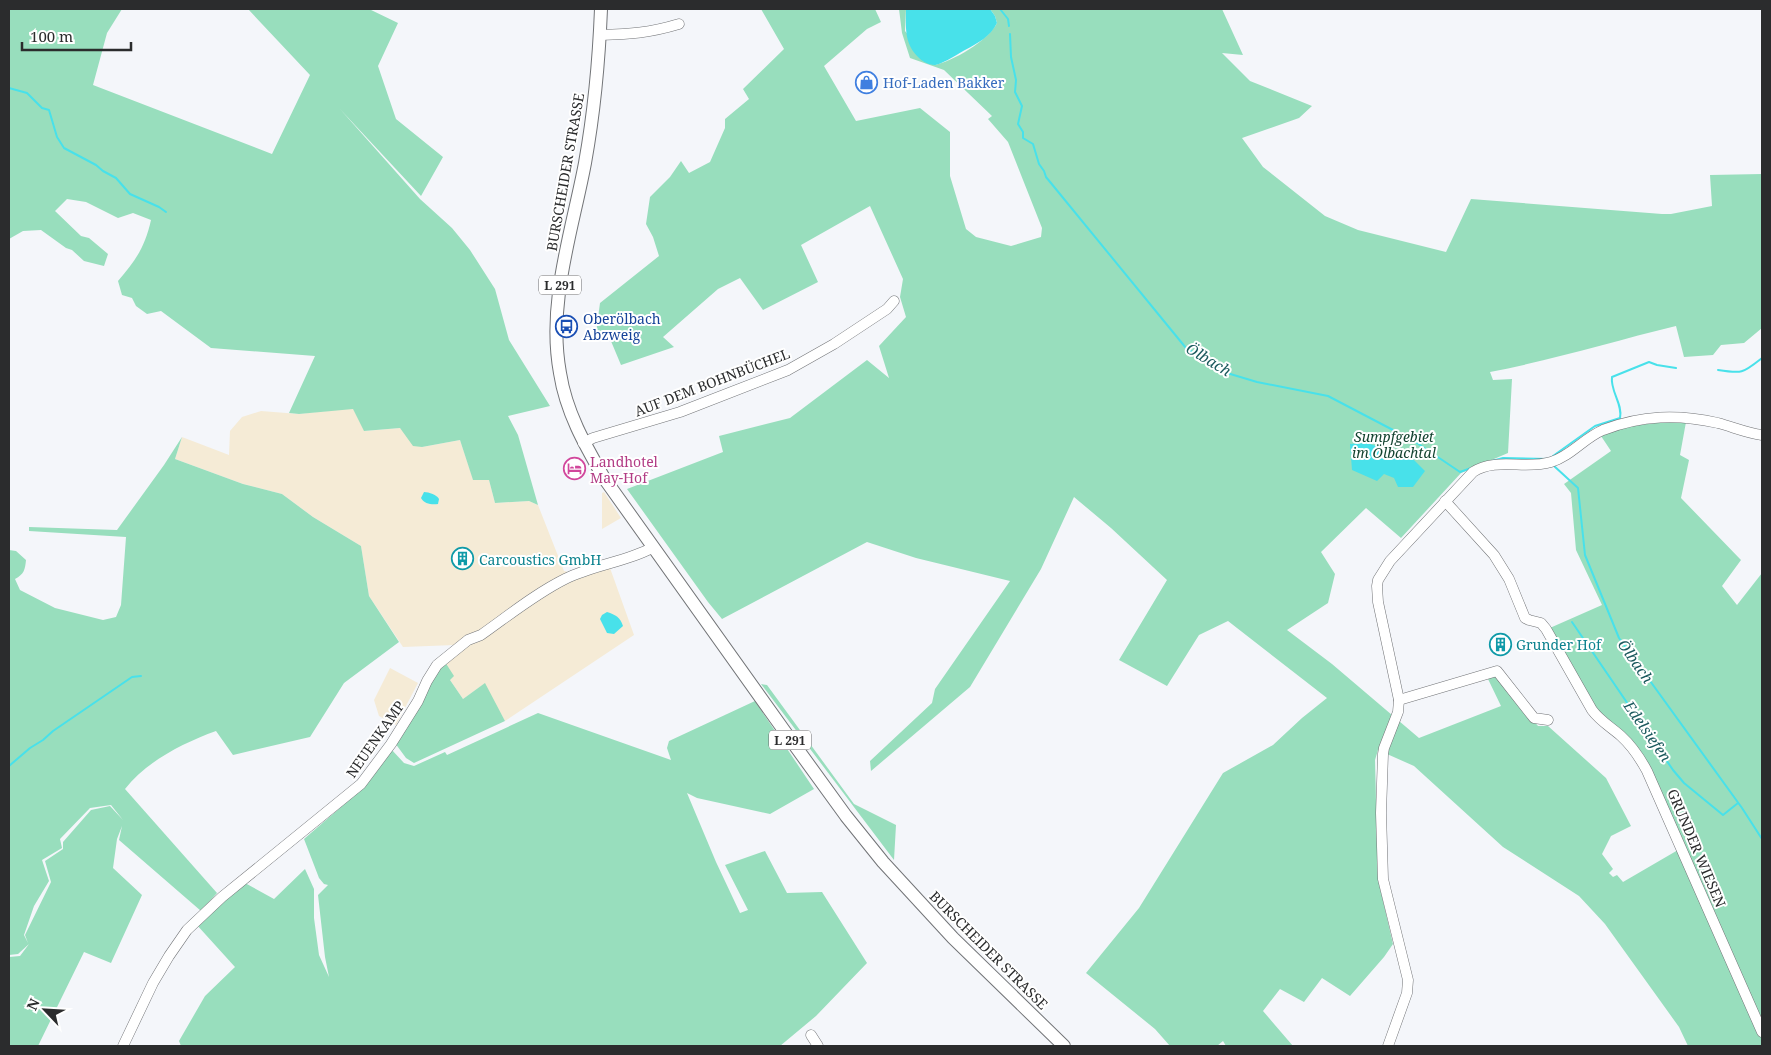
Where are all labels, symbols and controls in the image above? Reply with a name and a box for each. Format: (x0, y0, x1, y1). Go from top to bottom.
scale bar (22, 20, 131, 52)
text: 100 m (30, 26, 73, 46)
shop icon: Hof-Laden Bakker (855, 70, 879, 94)
place label: Hof-Laden Bakker (883, 73, 1005, 92)
street label: BURSCHEIDER STRASSE (542, 91, 588, 253)
road number: L 291 (539, 276, 581, 294)
place label: Oberölbach Abzweig (583, 309, 661, 344)
bus stop icon: Oberölbach Abzweig (555, 314, 579, 338)
water label: Ölbach (1183, 338, 1235, 380)
street label: AUF DEM BOHNBÜCHEL (632, 343, 793, 420)
park label: Sumpfgebiet im Ölbachtal (1352, 427, 1437, 462)
place label: Landhotel May-Hof (590, 452, 659, 487)
hotel icon: Landhotel May-Hof (562, 457, 586, 481)
building icon: Carcoustics GmbH (451, 547, 475, 571)
place label: Carcoustics GmbH (479, 550, 601, 569)
building icon: Grunder Hof (1488, 632, 1512, 656)
place label: Grunder Hof (1516, 635, 1603, 654)
water label: Ölbach (1614, 635, 1658, 687)
water label: Edelsiefen (1619, 696, 1676, 765)
street label: NEUENKAMP (341, 697, 409, 781)
road number: L 291 (769, 730, 811, 750)
street label: GRUNDER WIESEN (1663, 786, 1731, 910)
street label: BURSCHEIDER STRASSE (926, 887, 1053, 1014)
north arrow (20, 985, 70, 1035)
text: N (22, 995, 44, 1013)

